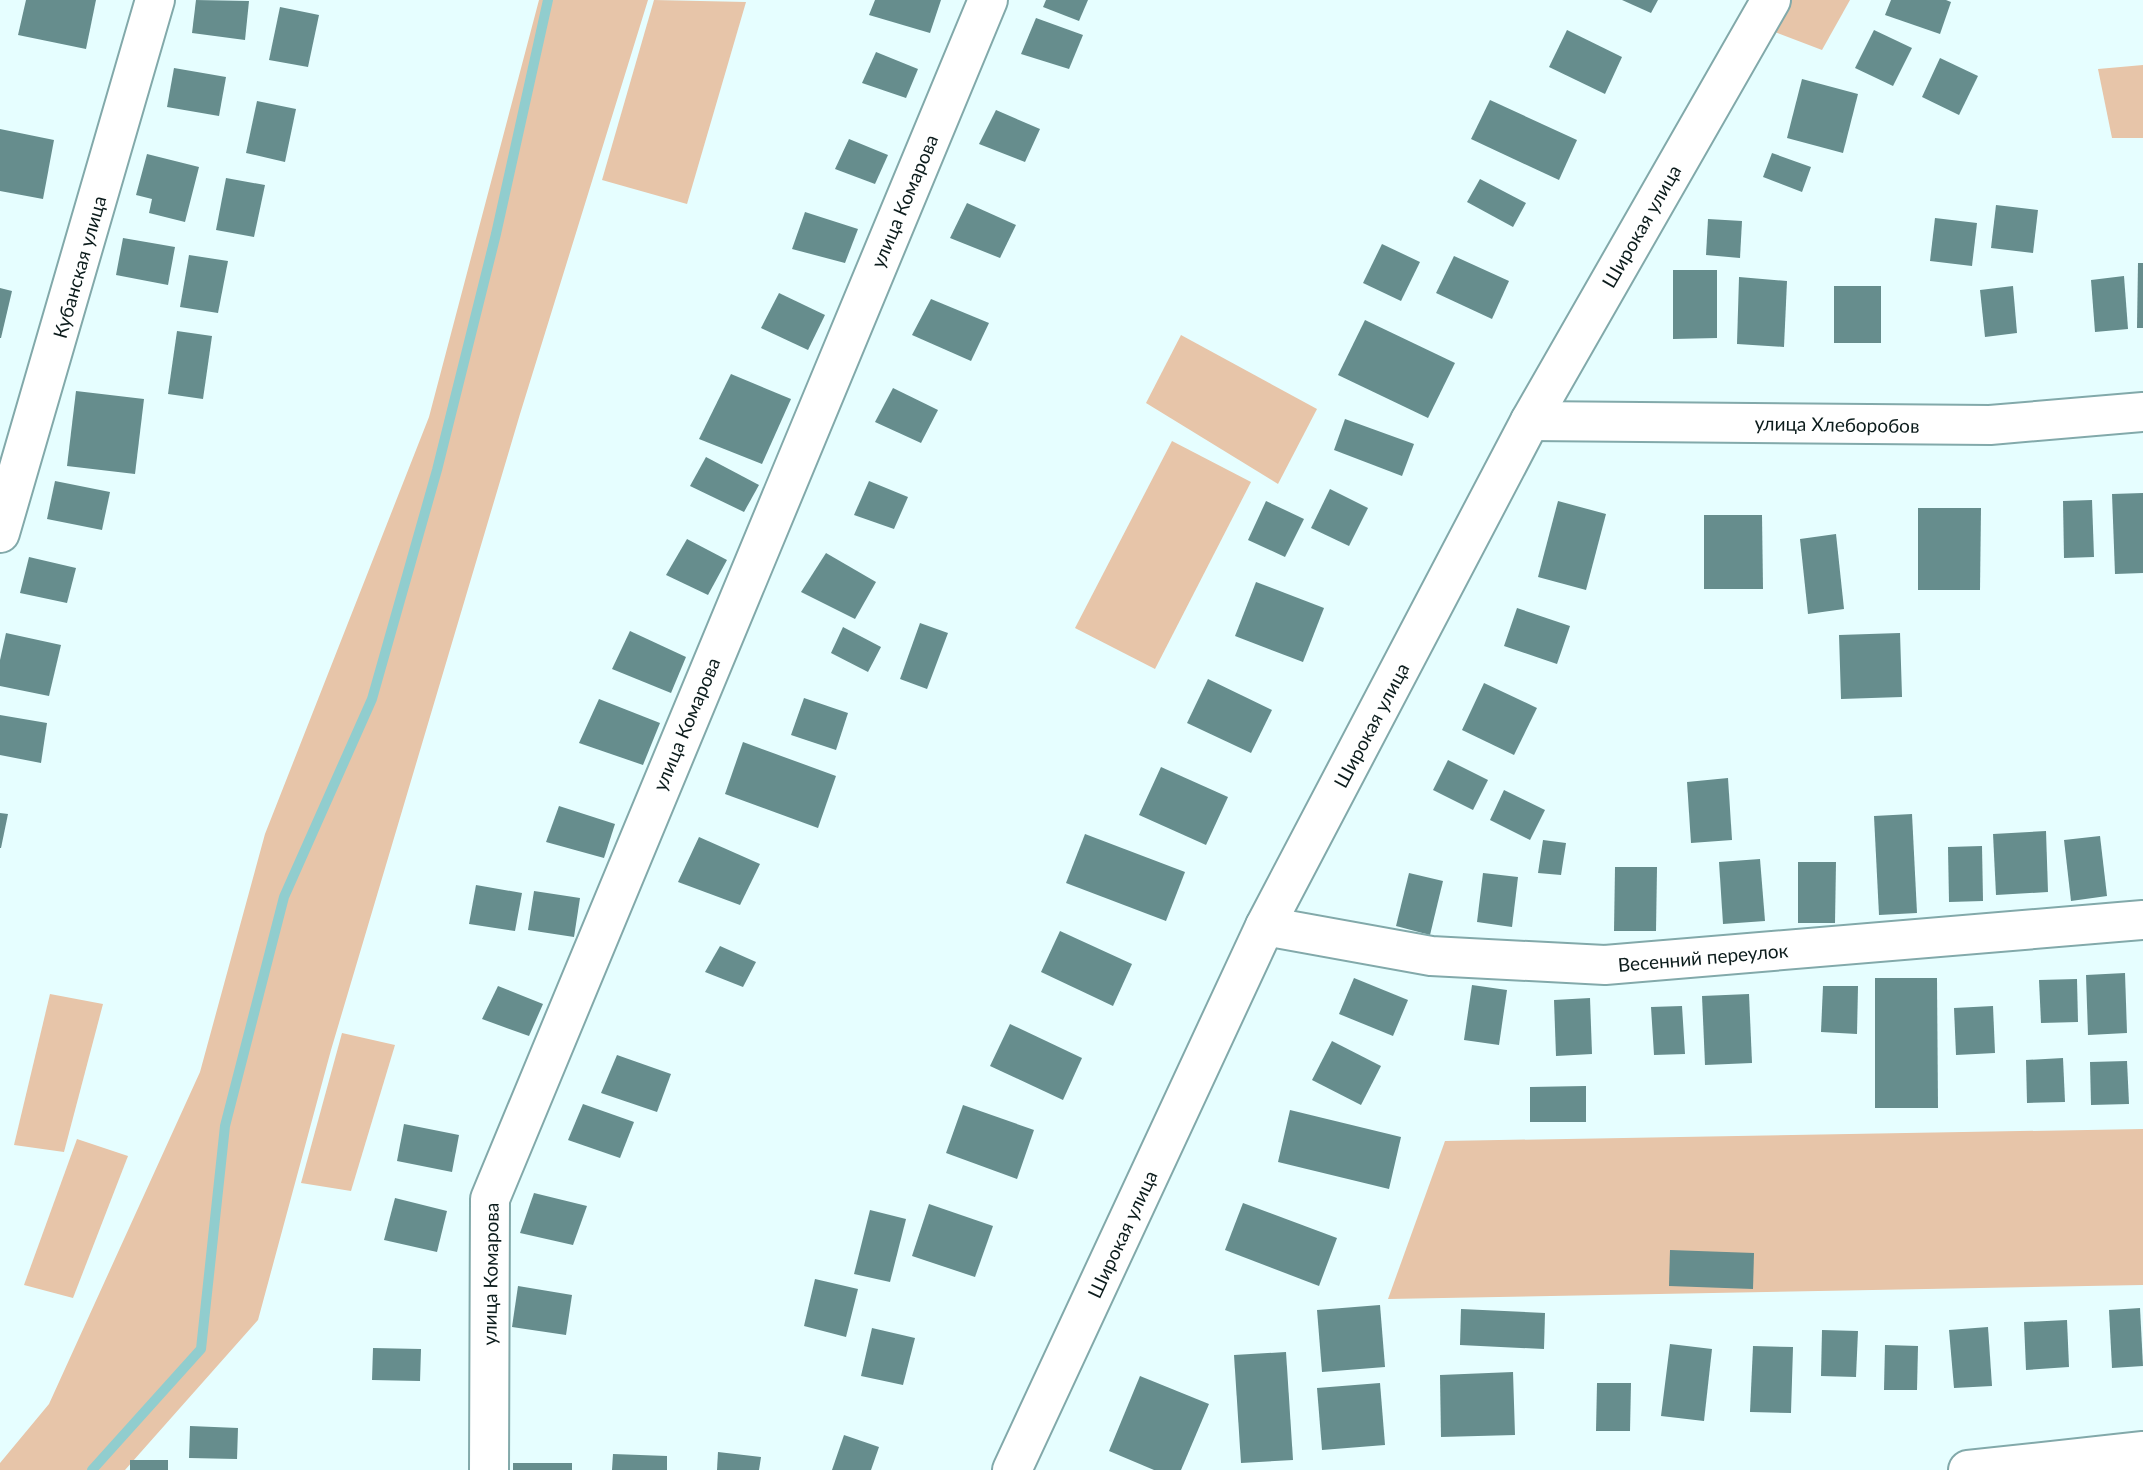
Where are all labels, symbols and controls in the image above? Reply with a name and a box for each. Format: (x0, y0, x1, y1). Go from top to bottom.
street label: улица Комарова (866, 131, 942, 271)
street label: Широкая улица (1597, 160, 1685, 292)
street label: Кубанская улица (48, 193, 110, 341)
street label: улица Хлеборобов (1754, 411, 1920, 437)
street label: улица Комарова (648, 654, 724, 794)
street label: Широкая улица (1328, 659, 1414, 791)
street label: Весенний переулок (1617, 938, 1789, 976)
street label: Широкая улица (1082, 1167, 1162, 1301)
street label: улица Комарова (477, 1202, 503, 1346)

